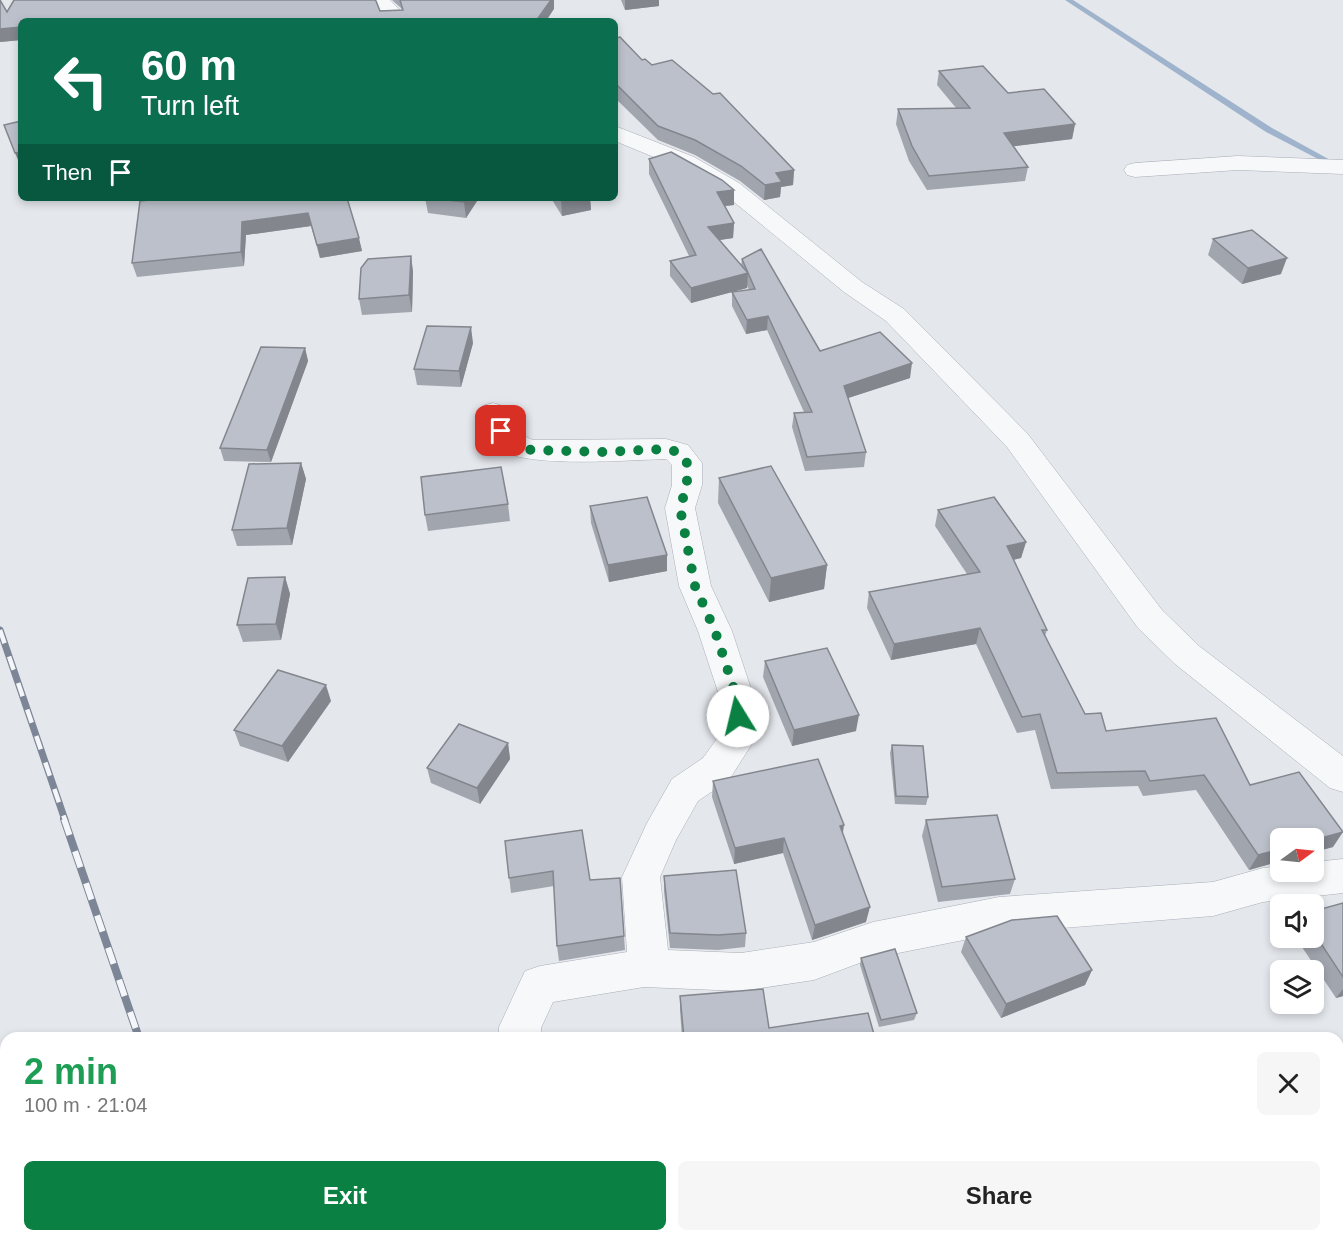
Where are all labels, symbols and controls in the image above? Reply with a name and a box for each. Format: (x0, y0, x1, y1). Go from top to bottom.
icon: left (42, 42, 120, 120)
text: 60 m (141, 42, 237, 89)
text: Turn left (141, 91, 239, 121)
icon: arrive (104, 156, 137, 189)
text: Then (42, 160, 92, 185)
pin (475, 405, 526, 456)
icon: arrive (484, 414, 517, 447)
position arrow (706, 684, 770, 748)
north arrow (1270, 828, 1324, 882)
map controls (1270, 828, 1324, 1014)
button: sound (1270, 894, 1324, 948)
button: layers (1270, 960, 1324, 1014)
text: 2 min (24, 1051, 118, 1092)
button: close (1257, 1052, 1320, 1115)
text: 100 m · 21:04 (24, 1094, 147, 1116)
button: Exit (24, 1161, 666, 1230)
button: Share (678, 1161, 1320, 1230)

